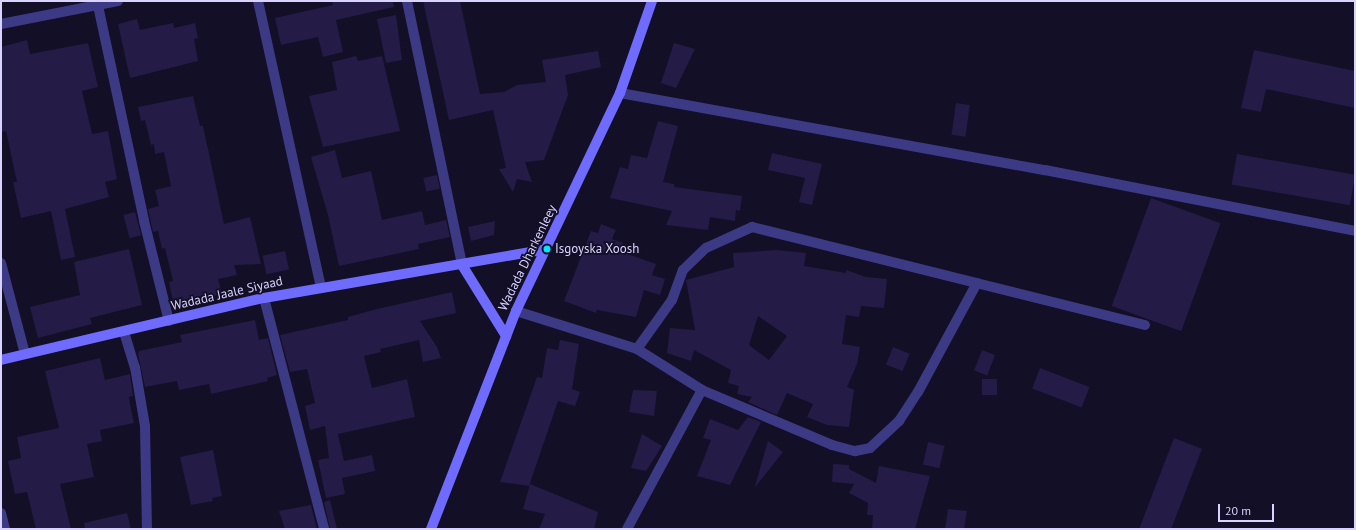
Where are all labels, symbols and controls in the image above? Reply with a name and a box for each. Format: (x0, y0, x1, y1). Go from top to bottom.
street label: Wadada Dharkenleey (496, 202, 560, 314)
place label: Isgoyska Xoosh (555, 241, 640, 257)
marker: Isgoyska Xoosh (542, 244, 552, 254)
street label: Wadada Jaale Siyaad (170, 274, 284, 314)
scale bar (1220, 496, 1276, 522)
text: 20 m (1225, 503, 1251, 518)

